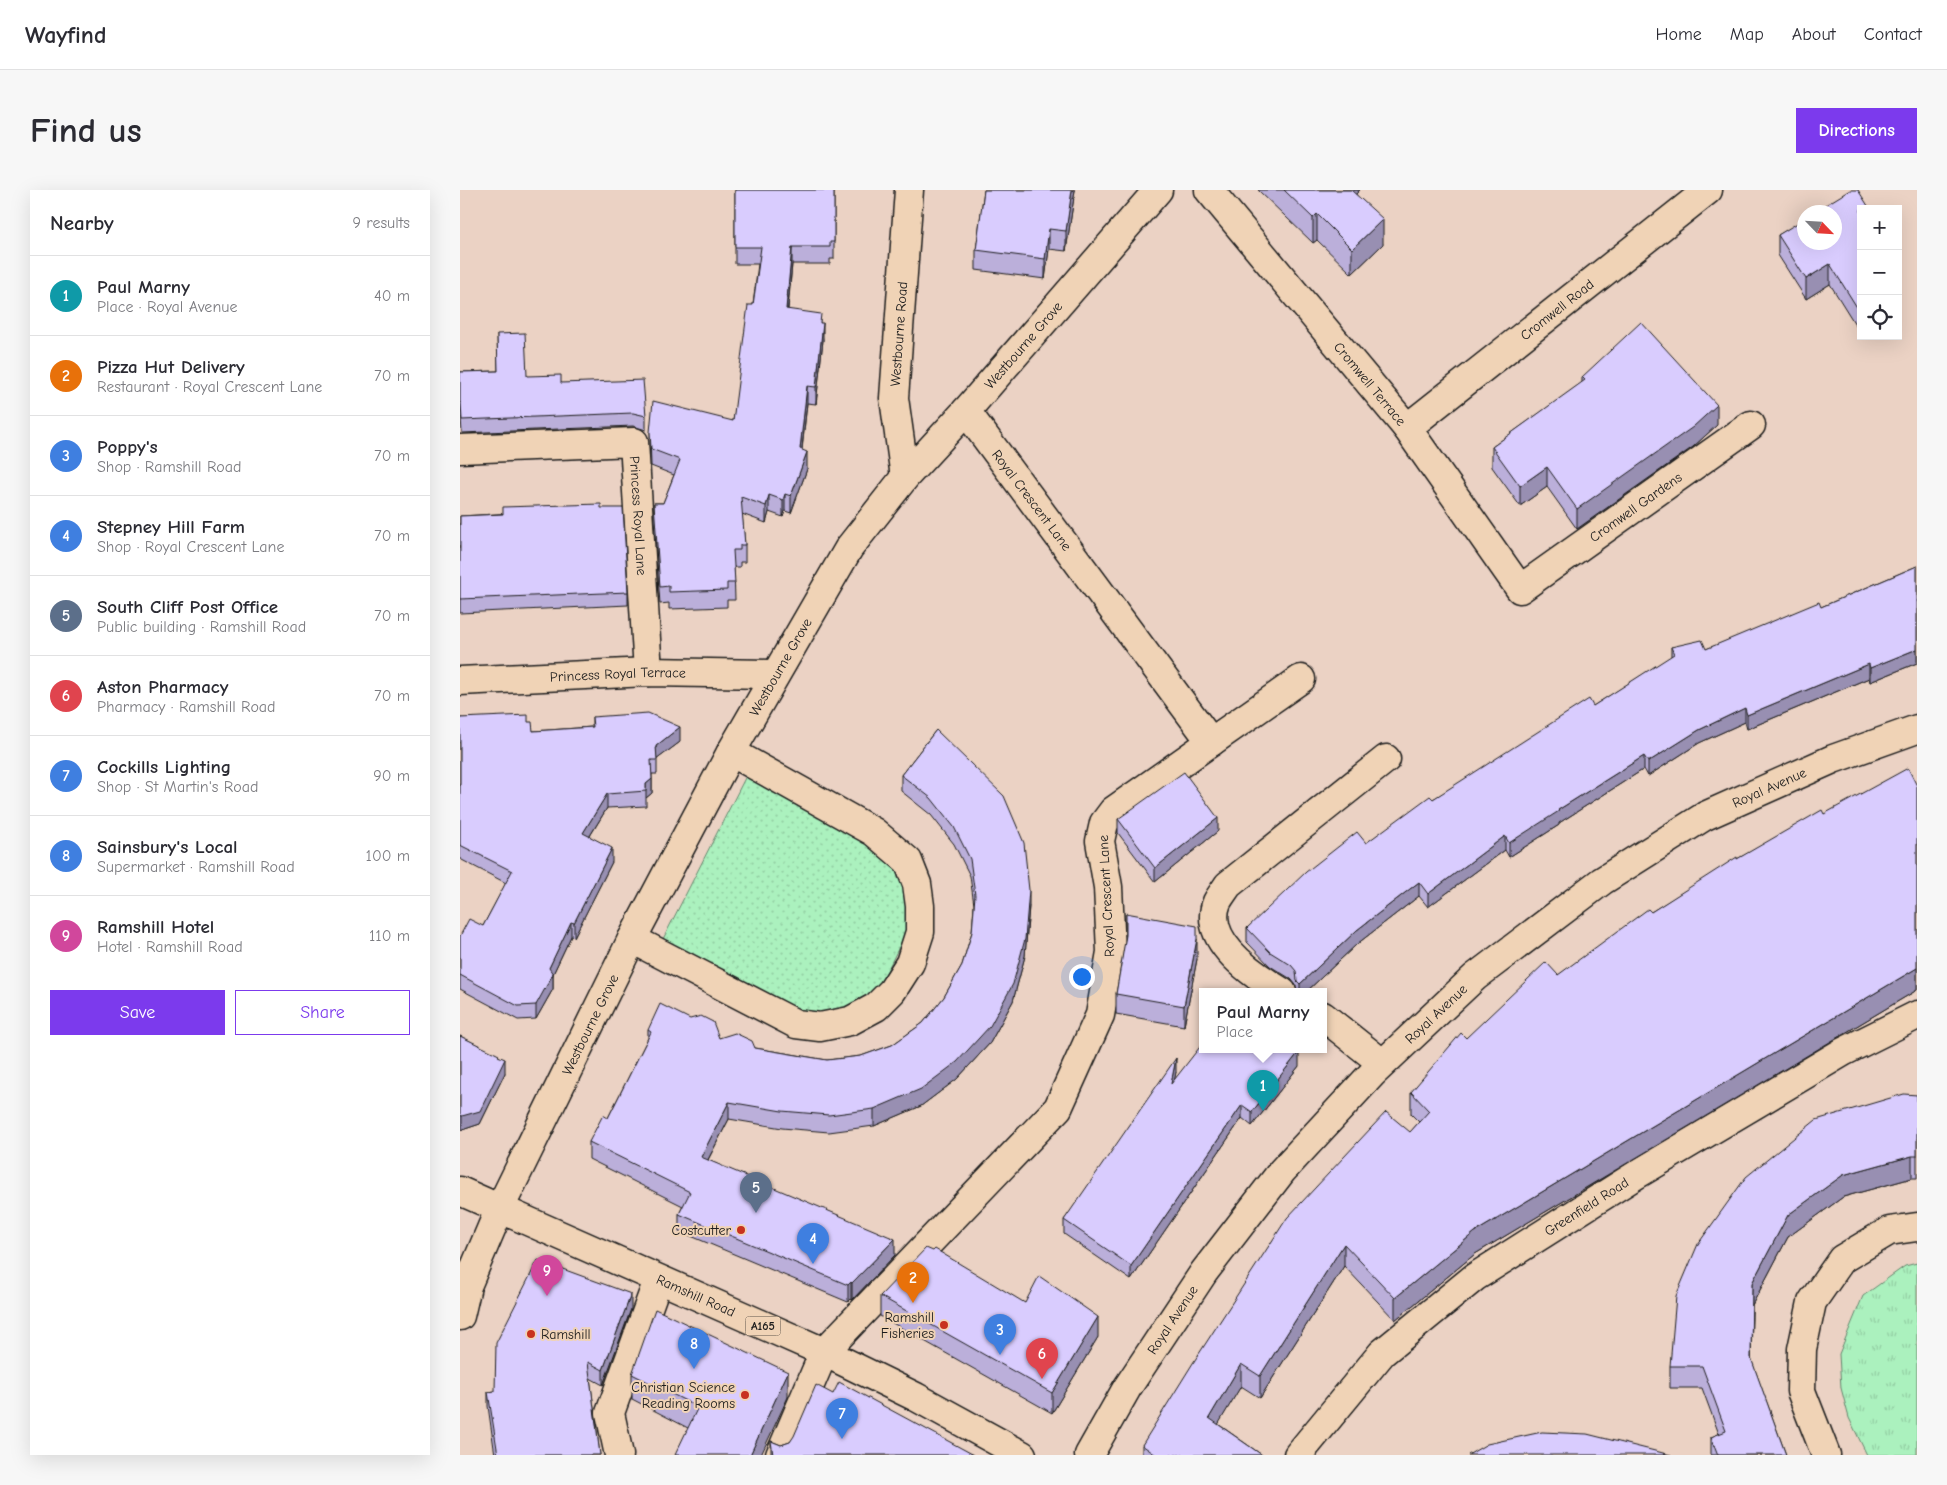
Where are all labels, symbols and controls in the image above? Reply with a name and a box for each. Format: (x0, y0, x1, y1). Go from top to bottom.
text: Wayfind (25, 21, 106, 49)
text: Home (1655, 24, 1702, 45)
text: Map (1730, 24, 1764, 45)
text: About (1792, 24, 1836, 45)
text: Contact (1864, 24, 1922, 45)
button: Directions (1796, 108, 1917, 153)
text: Find us (30, 110, 142, 151)
north arrow (1797, 205, 1842, 250)
map controls (1857, 205, 1902, 340)
button: + (1857, 205, 1902, 250)
text: Nearby (50, 211, 114, 235)
text: 9 results (353, 214, 410, 232)
button: − (1857, 250, 1902, 295)
text: Paul Marny (97, 276, 190, 298)
street label: Cromwell Road (1517, 276, 1597, 344)
street label: Westbourne Road (887, 281, 911, 387)
text: 1 (63, 287, 69, 305)
text: 40 m (374, 287, 410, 305)
button: locate (1857, 295, 1902, 340)
text: Place · Royal Avenue (97, 298, 237, 316)
street label: Westbourne Grove (981, 298, 1066, 393)
street label: Cromwell Terrace (1330, 339, 1410, 429)
text: Pizza Hut Delivery (97, 356, 245, 378)
text: 2 (62, 367, 70, 385)
text: 70 m (374, 367, 410, 385)
text: Restaurant · Royal Crescent Lane (97, 378, 322, 396)
text: Poppy's (97, 436, 158, 458)
street label: Royal Crescent Lane (988, 446, 1075, 554)
text: 3 (62, 447, 70, 465)
text: 70 m (374, 447, 410, 465)
street label: Princess Royal Lane (626, 455, 650, 576)
text: Shop · Ramshill Road (97, 458, 241, 476)
street label: Cromwell Gardens (1586, 469, 1685, 546)
text: Stepney Hill Farm (97, 516, 245, 538)
text: 4 (62, 527, 70, 545)
text: 70 m (374, 527, 410, 545)
text: Shop · Royal Crescent Lane (97, 538, 284, 556)
text: South Cliff Post Office (97, 596, 278, 618)
text: 5 (62, 607, 70, 625)
text: 70 m (374, 607, 410, 625)
street label: Westbourne Grove (746, 615, 816, 719)
text: Public building · Ramshill Road (97, 618, 306, 636)
street label: Princess Royal Terrace (549, 664, 686, 686)
text: Aston Pharmacy (97, 676, 229, 698)
text: 6 (62, 687, 70, 705)
text: 70 m (374, 687, 410, 705)
text: Pharmacy · Ramshill Road (97, 698, 276, 716)
text: Cockills Lighting (97, 756, 231, 778)
street label: Royal Avenue (1730, 764, 1809, 812)
text: 7 (62, 767, 70, 785)
text: 90 m (373, 767, 410, 785)
text: Shop · St Martin's Road (97, 778, 258, 796)
street label: Royal Crescent Lane (1095, 835, 1118, 957)
text: Sainsbury's Local (97, 836, 238, 858)
text: 8 (62, 847, 70, 865)
text: 100 m (366, 847, 410, 865)
text: Supermarket · Ramshill Road (97, 858, 295, 876)
text: Ramshill Hotel (97, 916, 214, 938)
text: 9 (62, 927, 70, 945)
text: 110 m (369, 927, 410, 945)
text: Hotel · Ramshill Road (97, 938, 243, 956)
your location (1069, 964, 1095, 990)
street label: Westbourne Grove (559, 971, 622, 1078)
street label: Royal Avenue (1402, 981, 1471, 1047)
popup (1199, 988, 1327, 1053)
button: Save (50, 990, 225, 1035)
button: Share (235, 990, 410, 1035)
text: Paul Marny (1217, 1001, 1309, 1023)
text: Place (1217, 1023, 1253, 1041)
pin: 1 (1247, 1070, 1279, 1111)
pin: 5 (740, 1172, 772, 1213)
street label: Greenfield Road (1541, 1174, 1632, 1240)
place label: Costcutter (672, 1222, 731, 1239)
pin: 4 (797, 1223, 829, 1264)
marker: Costcutter (735, 1224, 747, 1236)
pin: 9 (531, 1255, 563, 1296)
pin: 2 (897, 1262, 929, 1303)
street label: Ramshill Road (654, 1271, 738, 1321)
street label: Royal Avenue (1144, 1282, 1202, 1358)
place label: Ramshill Fisheries (881, 1309, 934, 1342)
pin: 3 (984, 1314, 1016, 1355)
road number: A165 (746, 1316, 780, 1336)
marker: Ramshill Fisheries (938, 1319, 950, 1331)
place label: Ramshill (541, 1326, 591, 1343)
marker: Ramshill (525, 1328, 537, 1340)
pin: 8 (678, 1328, 710, 1369)
pin: 6 (1026, 1338, 1058, 1379)
place label: Christian Science Reading Rooms (631, 1379, 735, 1412)
marker: Christian Science Reading Rooms (739, 1389, 751, 1401)
pin: 7 (826, 1398, 858, 1439)

